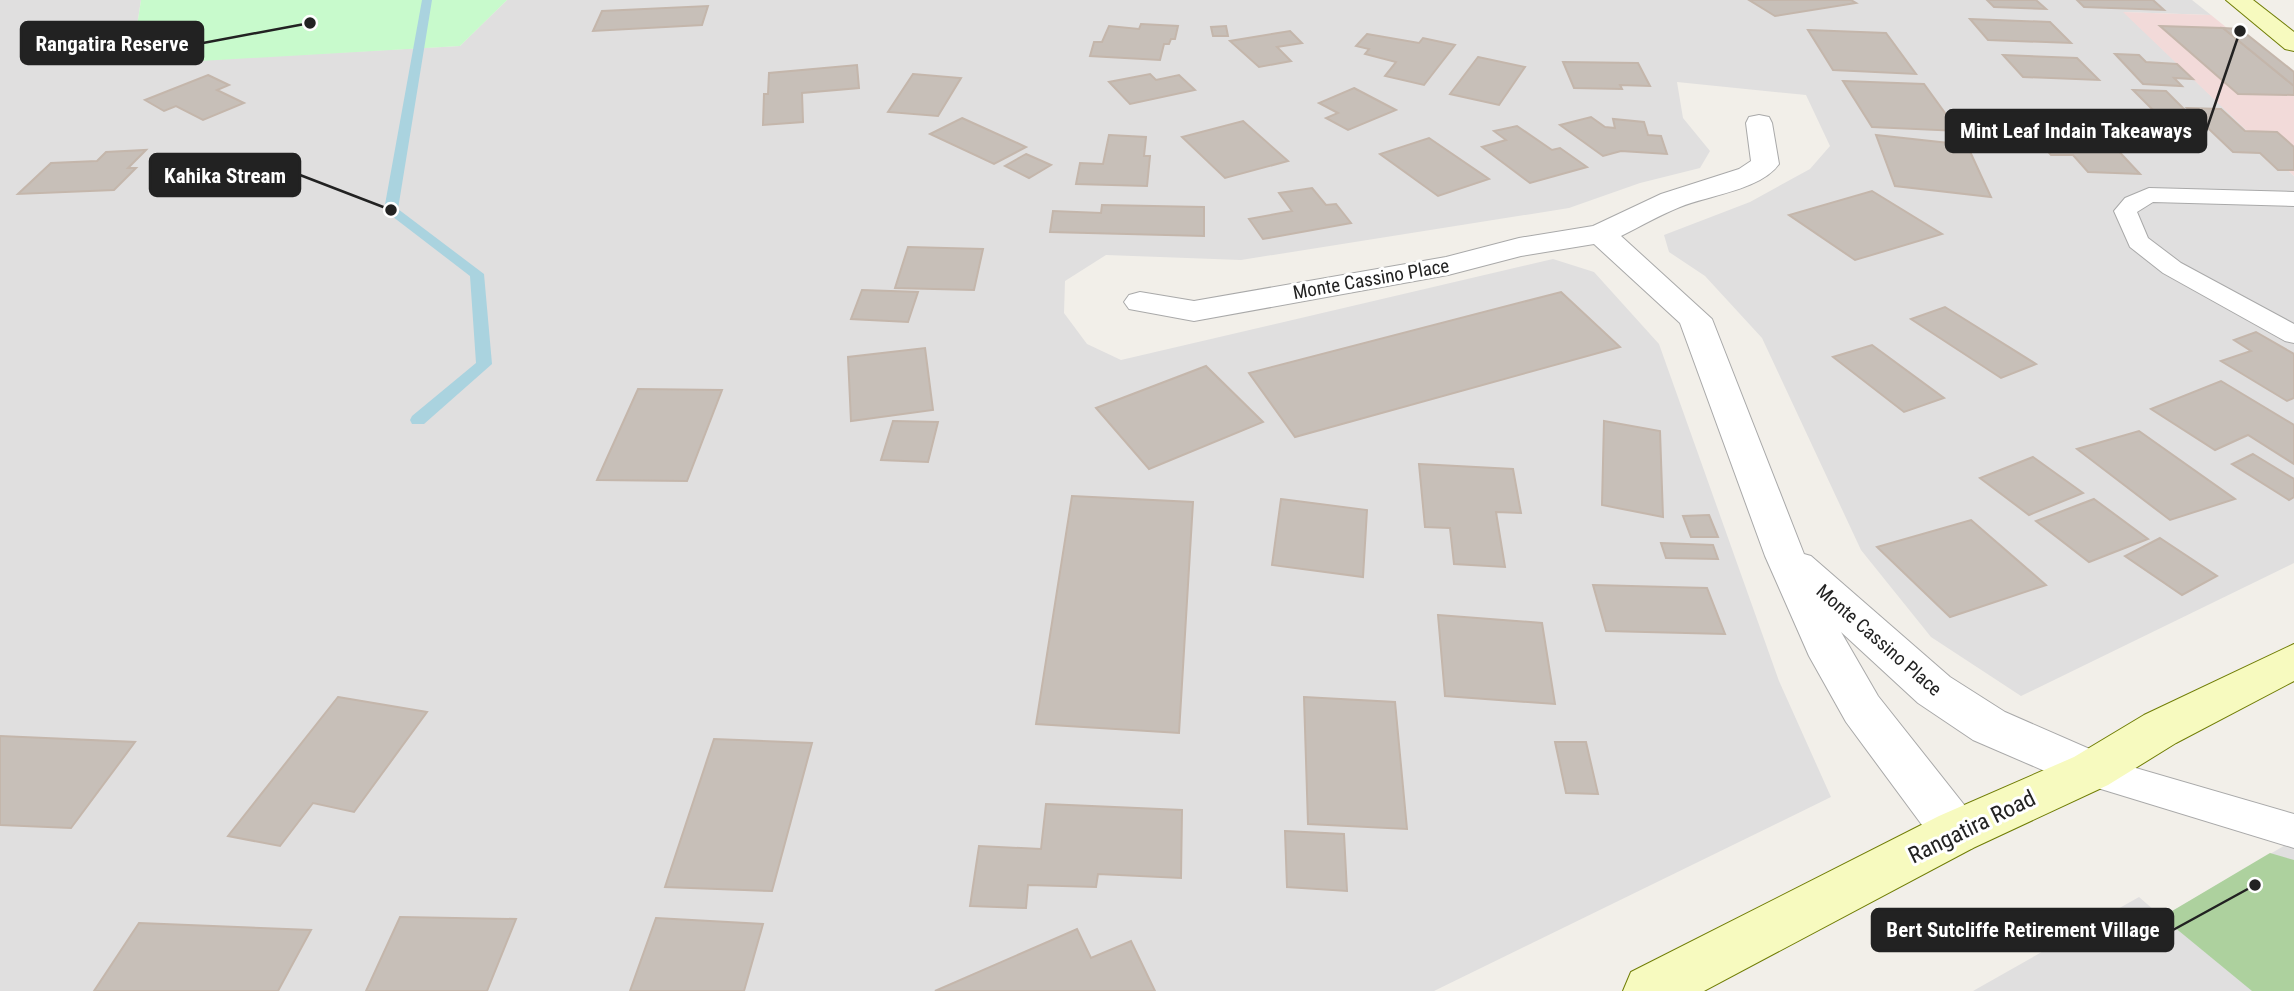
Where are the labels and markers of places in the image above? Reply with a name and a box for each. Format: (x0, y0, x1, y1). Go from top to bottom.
callout: Rangatira Reserve (21, 22, 203, 64)
callout: Mint Leaf Indain Takeaways (1946, 110, 2206, 152)
callout: Kahika Stream (150, 154, 300, 196)
callout: Bert Sutcliffe Retirement Village (1872, 909, 2173, 951)

